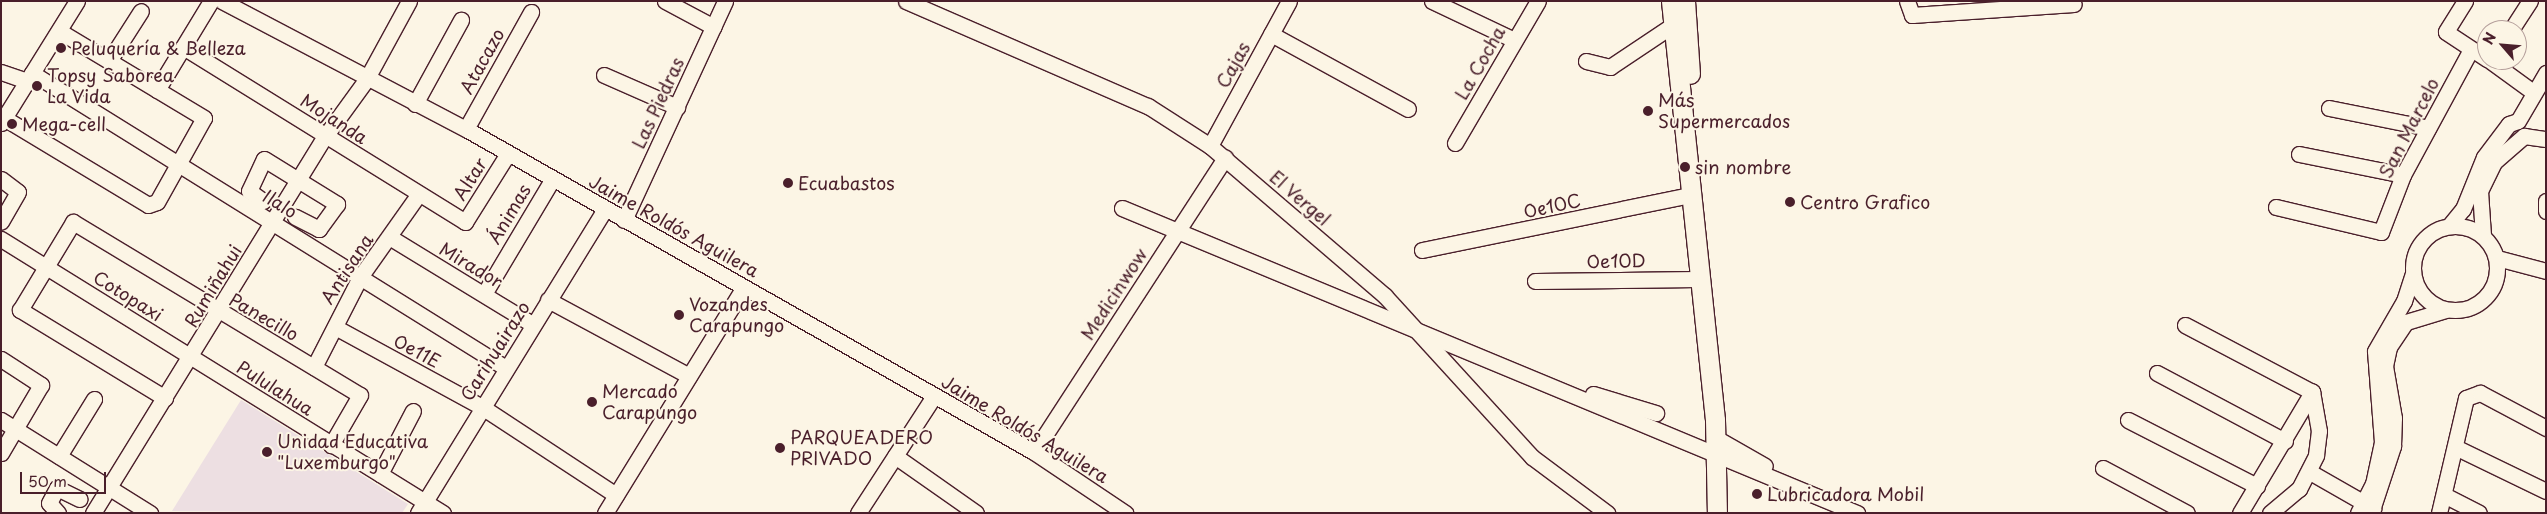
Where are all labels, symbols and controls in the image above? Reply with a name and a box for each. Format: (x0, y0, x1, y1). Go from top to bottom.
north arrow (2477, 20, 2527, 70)
street label: La Cocha (1450, 22, 1510, 104)
street label: Atacazo (455, 25, 509, 97)
text: N (2477, 29, 2501, 48)
place label: Peluquería & Belleza (71, 37, 247, 59)
street label: Cajas (1212, 38, 1254, 92)
marker: Peluquería & Belleza (55, 42, 67, 54)
street label: Las Piedras (627, 54, 689, 152)
place label: Topsy Saborea La Vida (47, 65, 174, 108)
street label: San Marcelo (2375, 75, 2443, 181)
marker: Topsy Saborea La Vida (31, 80, 43, 92)
street label: Mojanda (297, 89, 371, 149)
place label: Más Supermercados (1658, 90, 1790, 132)
marker: Más Supermercados (1642, 105, 1654, 117)
place label: Mega-cell (22, 113, 106, 135)
marker: Mega-cell (6, 118, 18, 130)
street label: Altar (449, 154, 491, 204)
place label: sin nombre (1695, 156, 1791, 178)
marker: sin nombre (1679, 161, 1691, 173)
street label: El Vergel (1265, 165, 1335, 231)
street label: Jaime Roldós Aguilera (585, 170, 763, 282)
place label: Ecuabastos (798, 172, 895, 194)
marker: Ecuabastos (782, 177, 794, 189)
street label: Ánimas (483, 180, 535, 248)
street label: Ilalo (259, 185, 301, 223)
street label: Oe10C (1521, 189, 1583, 223)
place label: Centro Grafico (1800, 191, 1930, 213)
marker: Centro Grafico (1784, 196, 1796, 208)
street label: Antisana (316, 230, 378, 308)
street label: Mirador (436, 238, 506, 292)
street label: Rumiñahui (180, 241, 246, 331)
street label: Medicinwow (1076, 244, 1152, 344)
street label: Oe10D (1586, 250, 1646, 272)
street label: Cotopaxi (89, 266, 167, 326)
street label: Panecillo (226, 289, 302, 345)
place label: Vozandes Carapungo (689, 294, 784, 336)
street label: Carihuairazo (456, 297, 534, 405)
marker: Vozandes Carapungo (673, 309, 685, 321)
street label: Oe11E (390, 330, 444, 372)
street label: Pululahua (233, 356, 317, 420)
street label: Jaime Roldós Aguilera (938, 371, 1112, 487)
place label: Mercado Carapungo (602, 381, 697, 424)
marker: Mercado Carapungo (586, 396, 598, 408)
place label: PARQUEADERO PRIVADO (790, 427, 933, 469)
place label: Unidad Educativa "Luxemburgo" (277, 431, 429, 474)
marker: PARQUEADERO PRIVADO (774, 442, 786, 454)
marker: Unidad Educativa "Luxemburgo" (261, 446, 273, 458)
scale bar (22, 462, 109, 494)
text: 50 m (28, 469, 67, 492)
place label: Lubricadora Mobil (1767, 483, 1925, 505)
marker: Lubricadora Mobil (1751, 488, 1763, 500)

